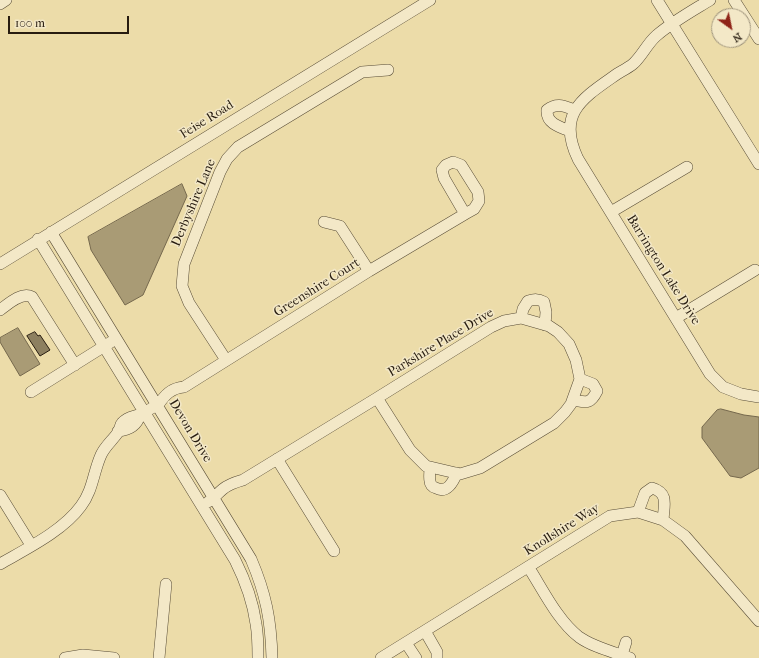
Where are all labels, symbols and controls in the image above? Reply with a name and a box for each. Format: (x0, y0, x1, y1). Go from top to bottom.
scale bar (10, 8, 131, 34)
north arrow (711, 8, 751, 48)
text: 100 m (15, 16, 45, 30)
text: N (730, 30, 744, 45)
street label: Feise Road (177, 97, 237, 143)
street label: Derbyshire Lane (169, 157, 219, 249)
street label: Barrington Lake Drive (623, 212, 703, 328)
street label: Greenshire Court (271, 255, 363, 321)
street label: Parkshire Place Drive (385, 305, 497, 381)
street label: Devon Drive (165, 397, 215, 465)
street label: Knollshire Way (521, 501, 603, 559)

